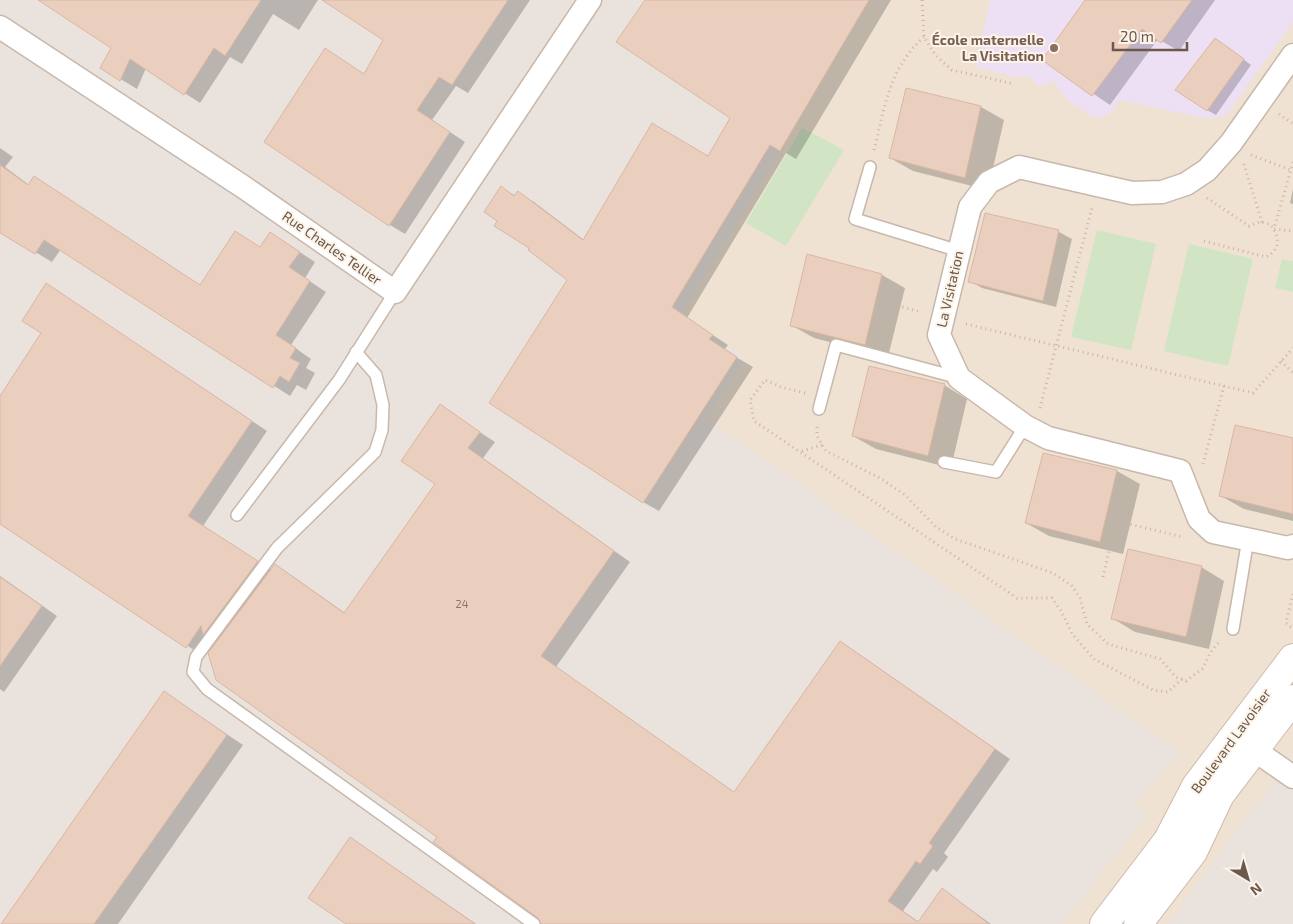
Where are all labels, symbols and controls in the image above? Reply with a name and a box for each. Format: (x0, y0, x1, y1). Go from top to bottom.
scale bar (1113, 20, 1187, 52)
text: 20 m (1120, 27, 1154, 45)
place label: École maternelle La Visitation (932, 31, 1044, 64)
marker: École maternelle La Visitation (1048, 42, 1060, 54)
street label: Rue Charles Tellier (279, 207, 386, 288)
street label: La Visitation (932, 249, 967, 329)
house number: 24 (456, 597, 469, 610)
street label: Boulevard Lavoisier (1187, 685, 1275, 796)
north arrow (1223, 854, 1273, 904)
text: N (1247, 880, 1266, 899)

